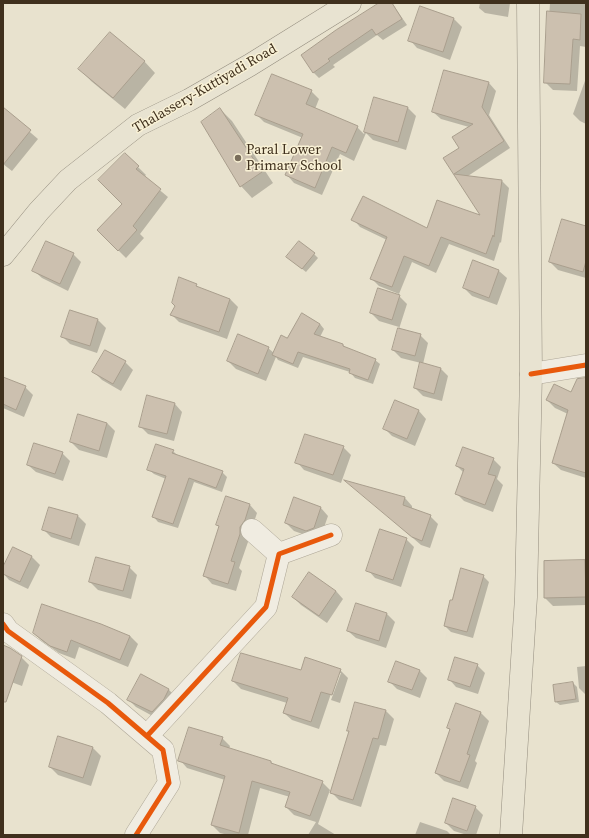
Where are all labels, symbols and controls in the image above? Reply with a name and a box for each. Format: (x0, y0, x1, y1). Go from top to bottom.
street label: Thalassery-Kuttiyadi Road (130, 41, 280, 137)
place label: Paral Lower Primary School (246, 142, 342, 174)
marker: Paral Lower Primary School (233, 153, 243, 163)

